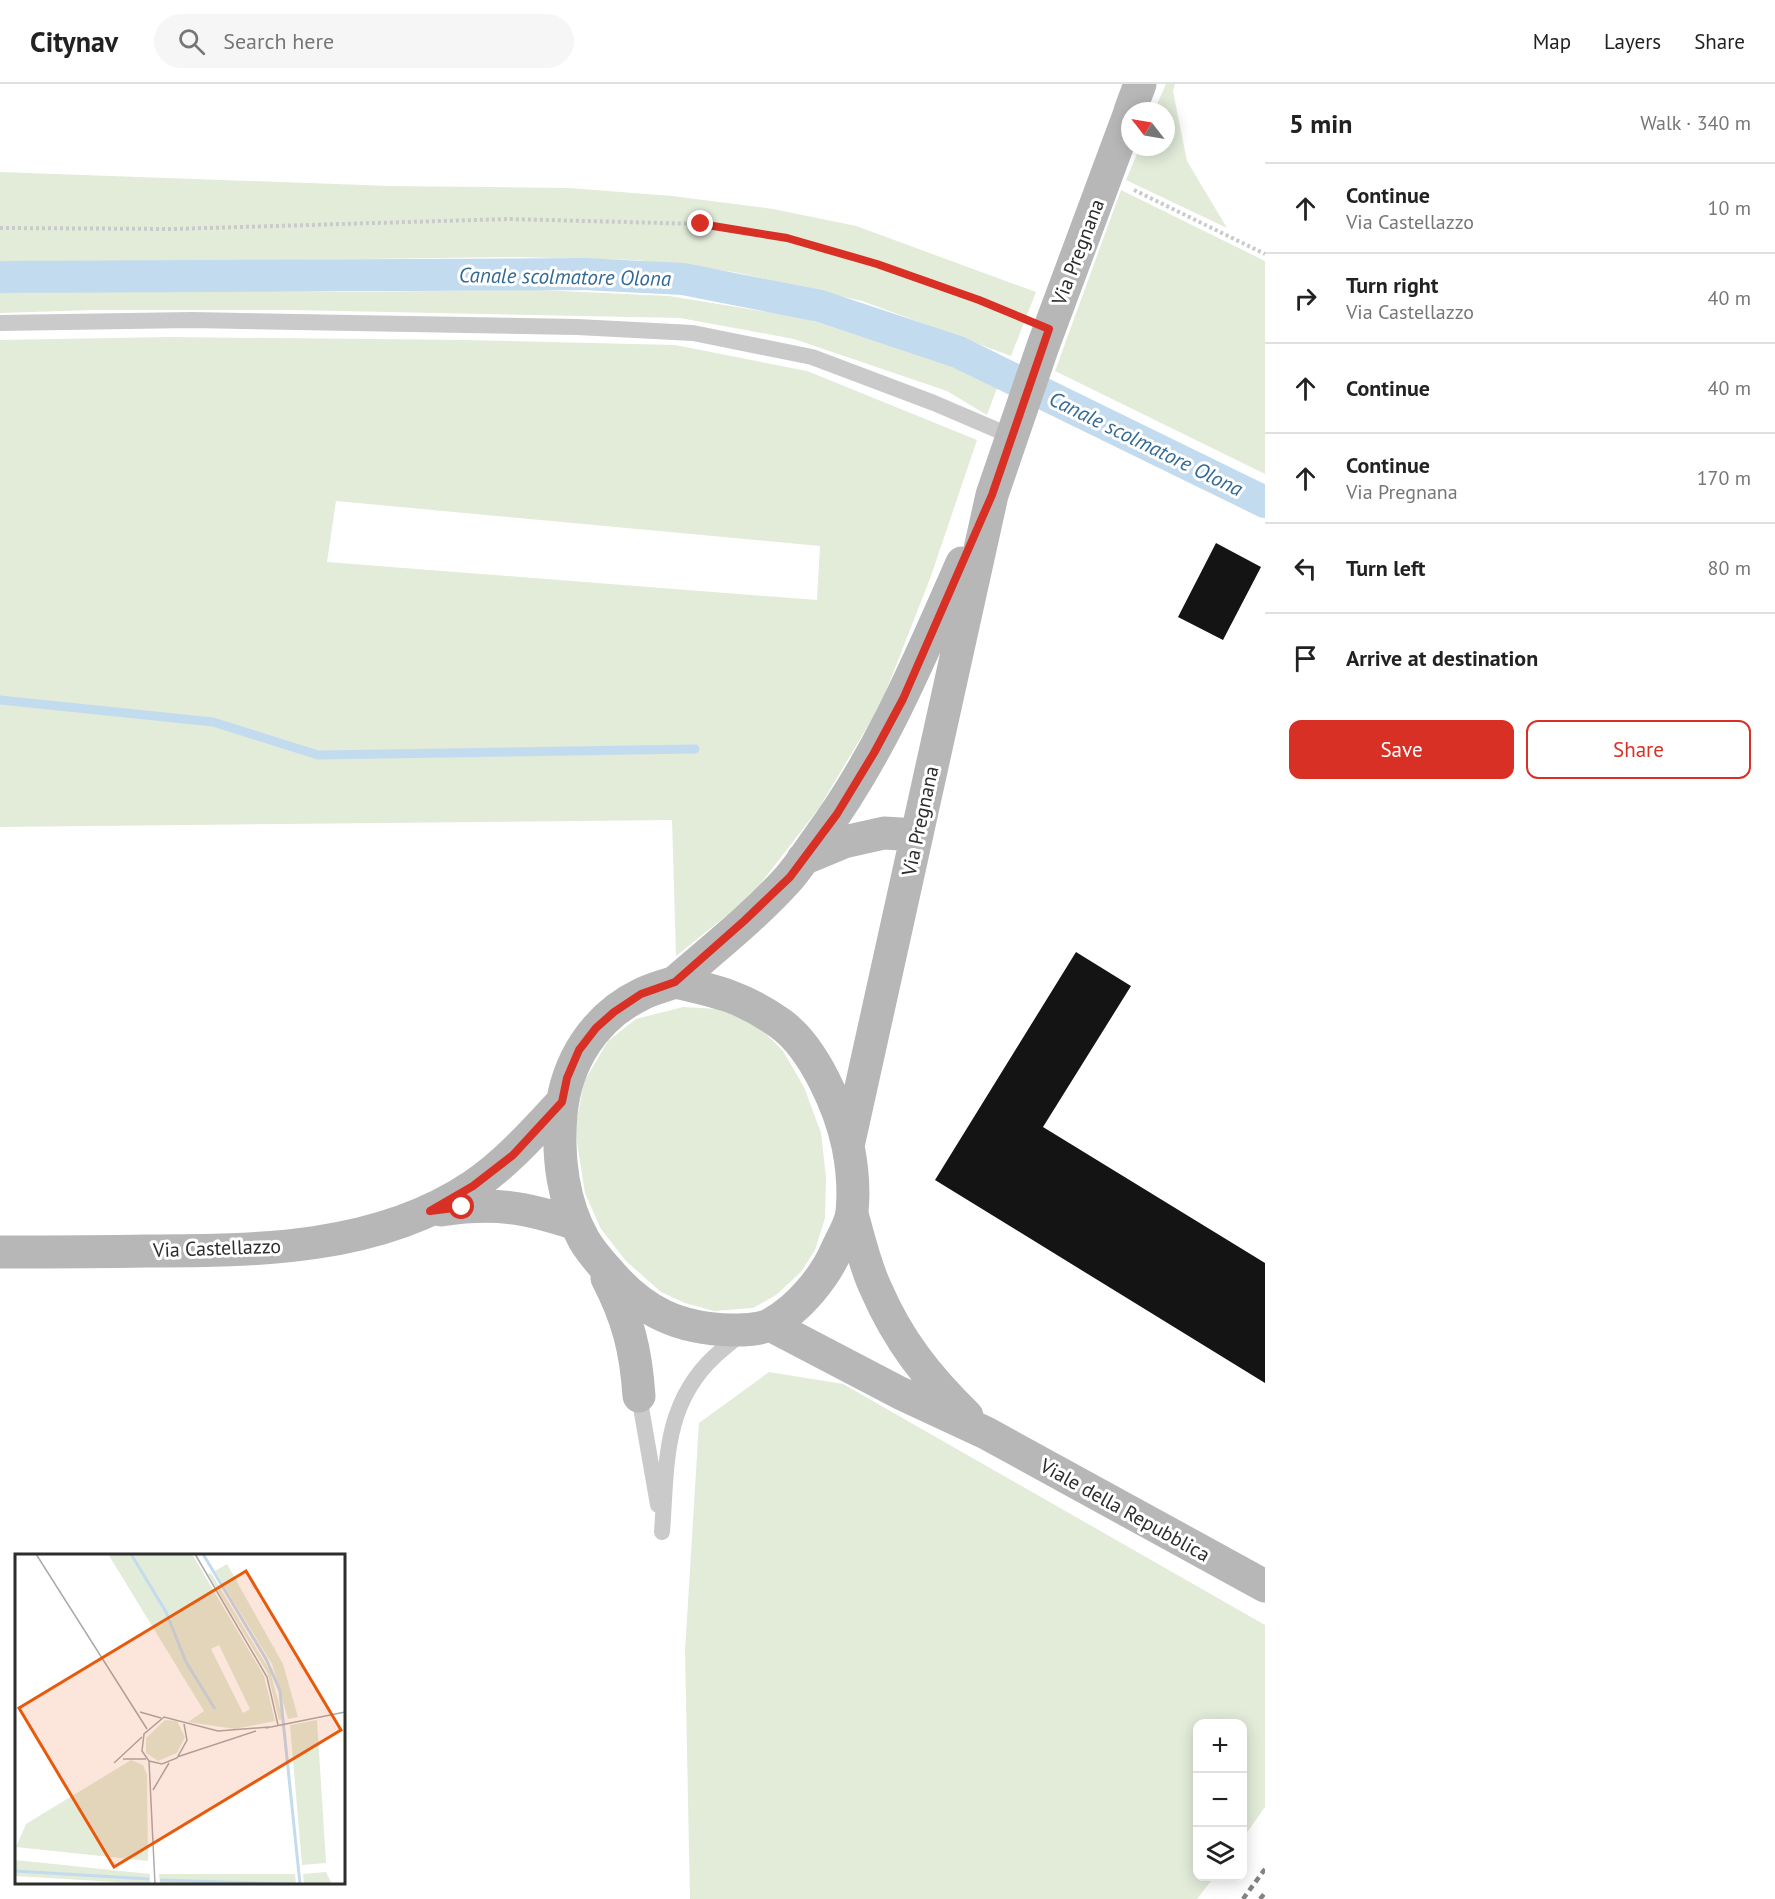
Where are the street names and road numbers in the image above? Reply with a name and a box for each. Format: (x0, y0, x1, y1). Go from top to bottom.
street label: Via Pregnana (1045, 195, 1110, 310)
street label: Via Pregnana (895, 764, 944, 879)
street label: Via Castellazzo (152, 1233, 281, 1263)
street label: Viale della Repubblica (1035, 1452, 1215, 1567)

